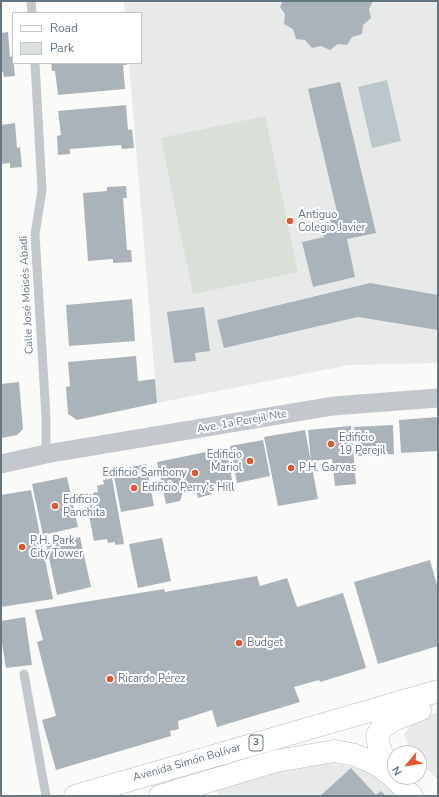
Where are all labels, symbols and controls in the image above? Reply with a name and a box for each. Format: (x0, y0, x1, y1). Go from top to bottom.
legend (12, 12, 142, 64)
text: Road (50, 20, 78, 36)
text: Park (50, 40, 74, 56)
place label: Antiguo Colegio Javier (298, 208, 365, 234)
marker: Antiguo Colegio Javier (285, 216, 295, 226)
street label: Calle José Moisés Abadi (17, 236, 37, 354)
street label: Ave. 1a Perejil Nte (196, 408, 288, 436)
place label: Edificio 19 Perejil (339, 431, 386, 457)
marker: Edificio 19 Perejil (326, 439, 336, 449)
place label: Edificio Mariol (207, 448, 242, 474)
marker: Edificio Mariol (245, 456, 255, 466)
place label: P.H. Garvas (299, 461, 356, 475)
marker: P.H. Garvas (286, 463, 296, 473)
place label: Edificio Sambony (103, 466, 187, 480)
marker: Edificio Sambony (190, 468, 200, 478)
place label: Edificio Perry's Hill (142, 481, 234, 495)
marker: Edificio Perry's Hill (129, 483, 139, 493)
place label: Edificio Panchita (63, 493, 105, 519)
marker: Edificio Panchita (50, 501, 60, 511)
place label: P.H. Park City Tower (30, 534, 83, 560)
marker: P.H. Park City Tower (17, 542, 27, 552)
place label: Budget (247, 636, 283, 650)
marker: Budget (234, 638, 244, 648)
place label: Ricardo Pérez (118, 672, 185, 686)
marker: Ricardo Pérez (105, 674, 115, 684)
road number: 3 (249, 735, 263, 751)
street label: Avenida Simón Bolívar (132, 741, 242, 785)
north arrow (387, 745, 427, 785)
text: N (388, 763, 406, 778)

